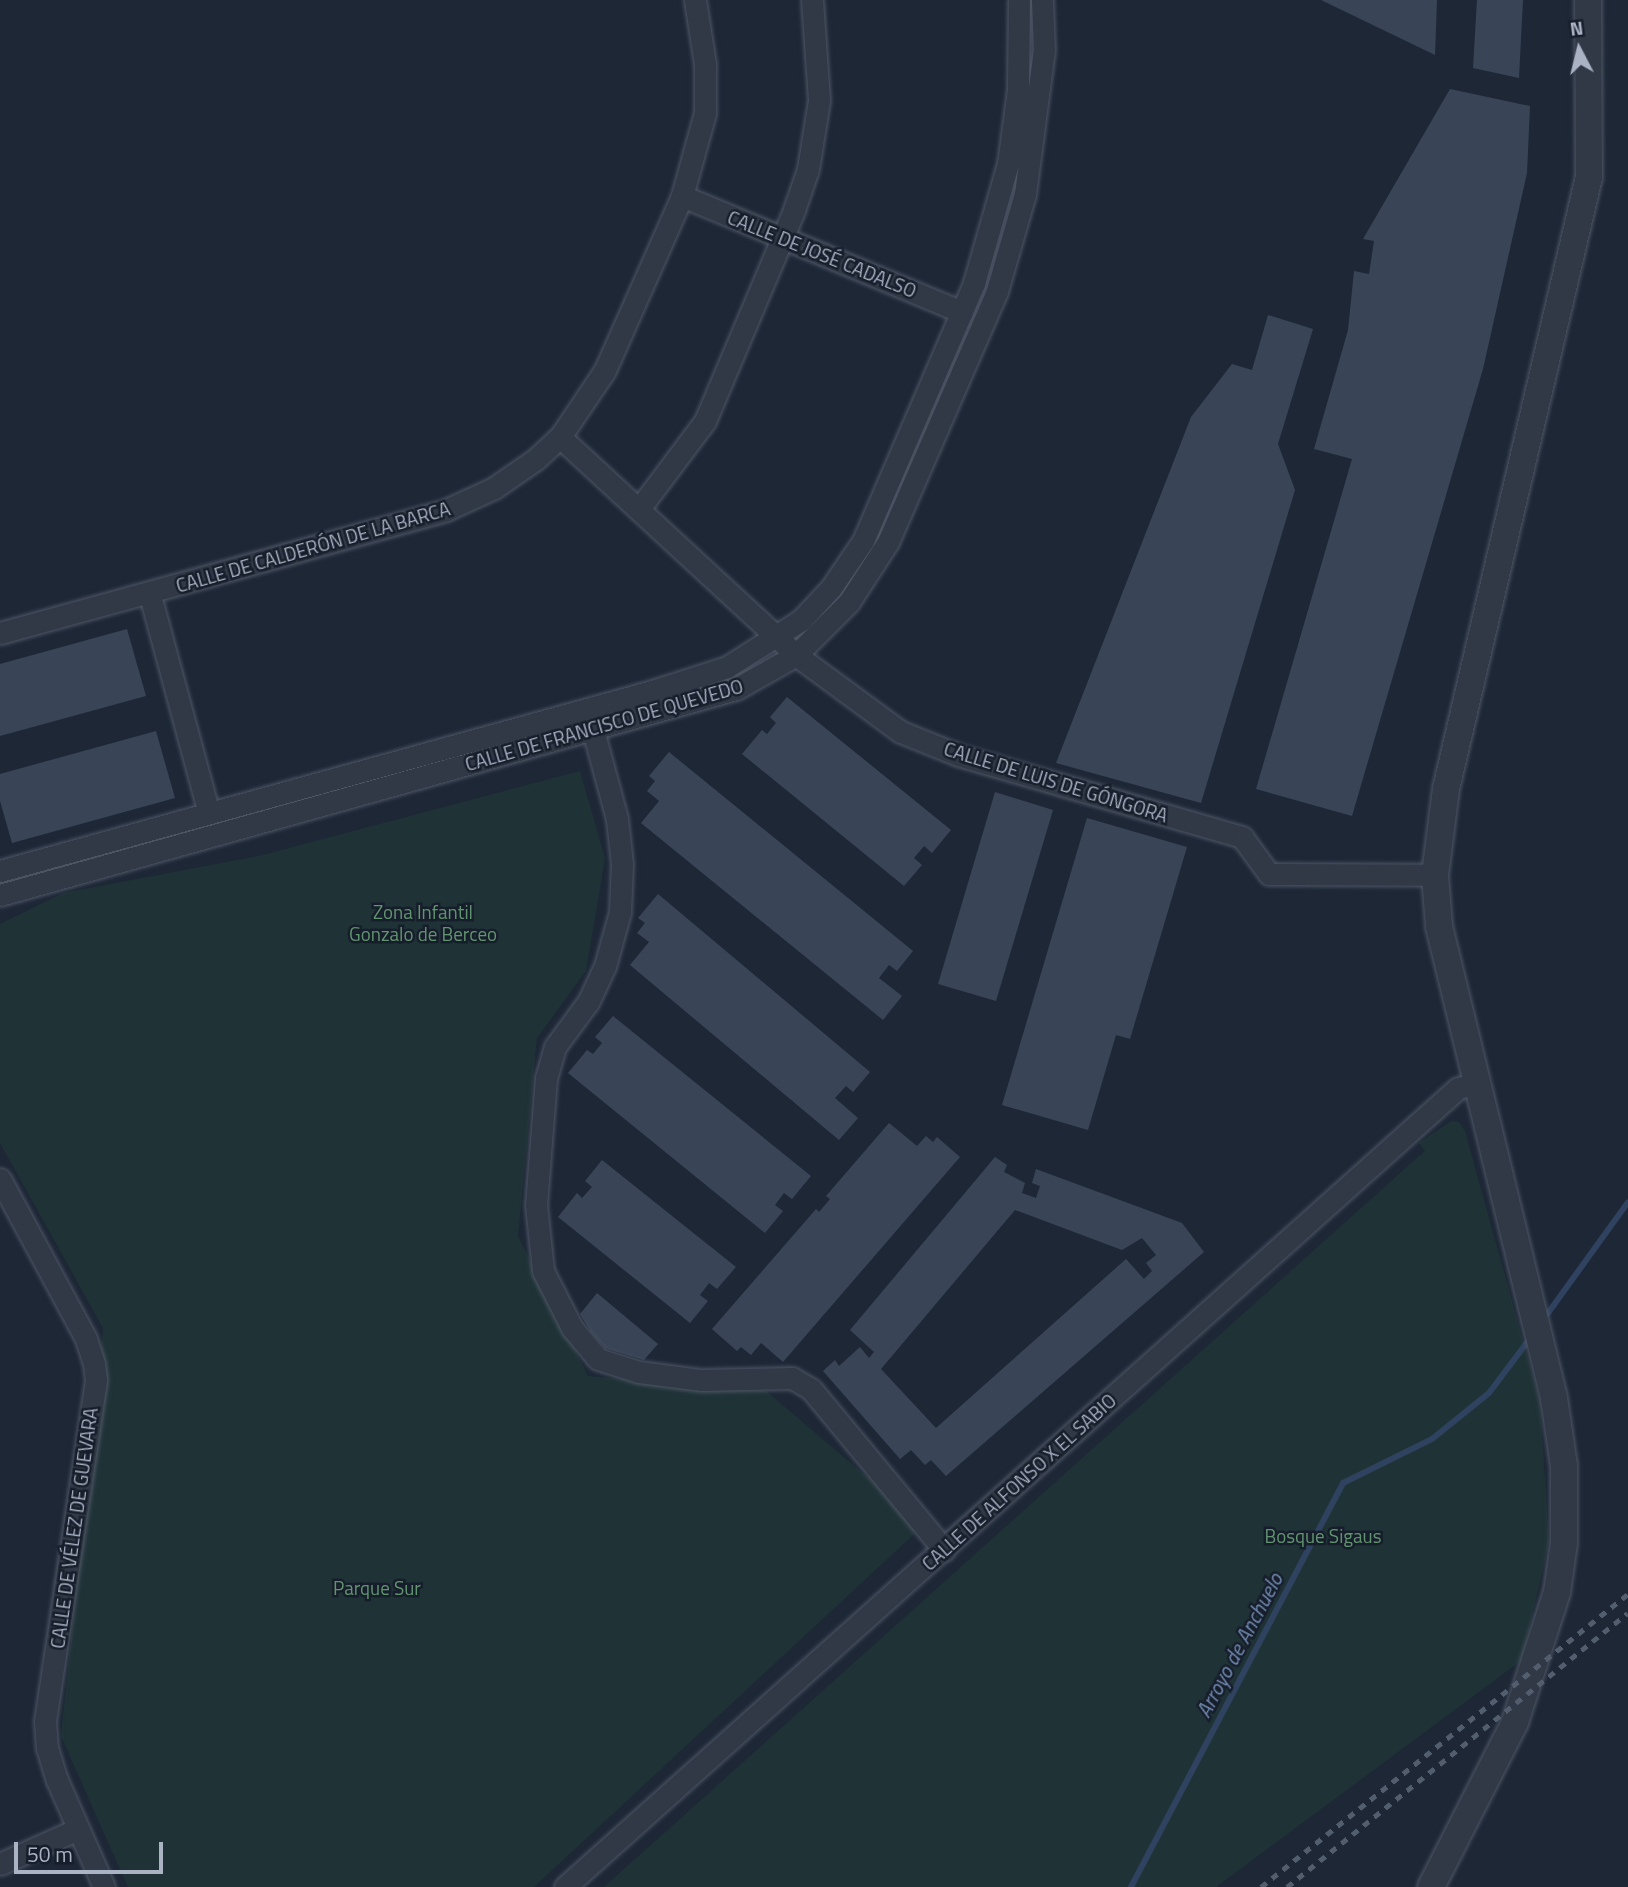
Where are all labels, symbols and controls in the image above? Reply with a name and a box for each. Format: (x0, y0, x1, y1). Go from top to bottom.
text: N (1568, 12, 1585, 43)
north arrow (1544, 14, 1614, 84)
street label: CALLE DE JOSÉ CADALSO (724, 206, 920, 302)
street label: CALLE DE CALDERÓN DE LA BARCA (173, 497, 453, 597)
street label: CALLE DE FRANCISCO DE QUEVEDO (462, 674, 746, 776)
street label: CALLE DE LUIS DE GÓNGORA (941, 737, 1171, 827)
park label: Zona Infantil Gonzalo de Berceo (349, 901, 497, 945)
street label: CALLE DE ALFONSO X EL SABIO (917, 1389, 1121, 1575)
street label: CALLE DE VÉLEZ DE GUEVARA (46, 1406, 102, 1650)
park label: Bosque Sigaus (1264, 1525, 1382, 1547)
water label: Arroyo de Anchuelo (1190, 1568, 1288, 1722)
park label: Parque Sur (333, 1577, 421, 1599)
scale bar (18, 1828, 166, 1872)
text: 50 m (27, 1838, 73, 1870)

